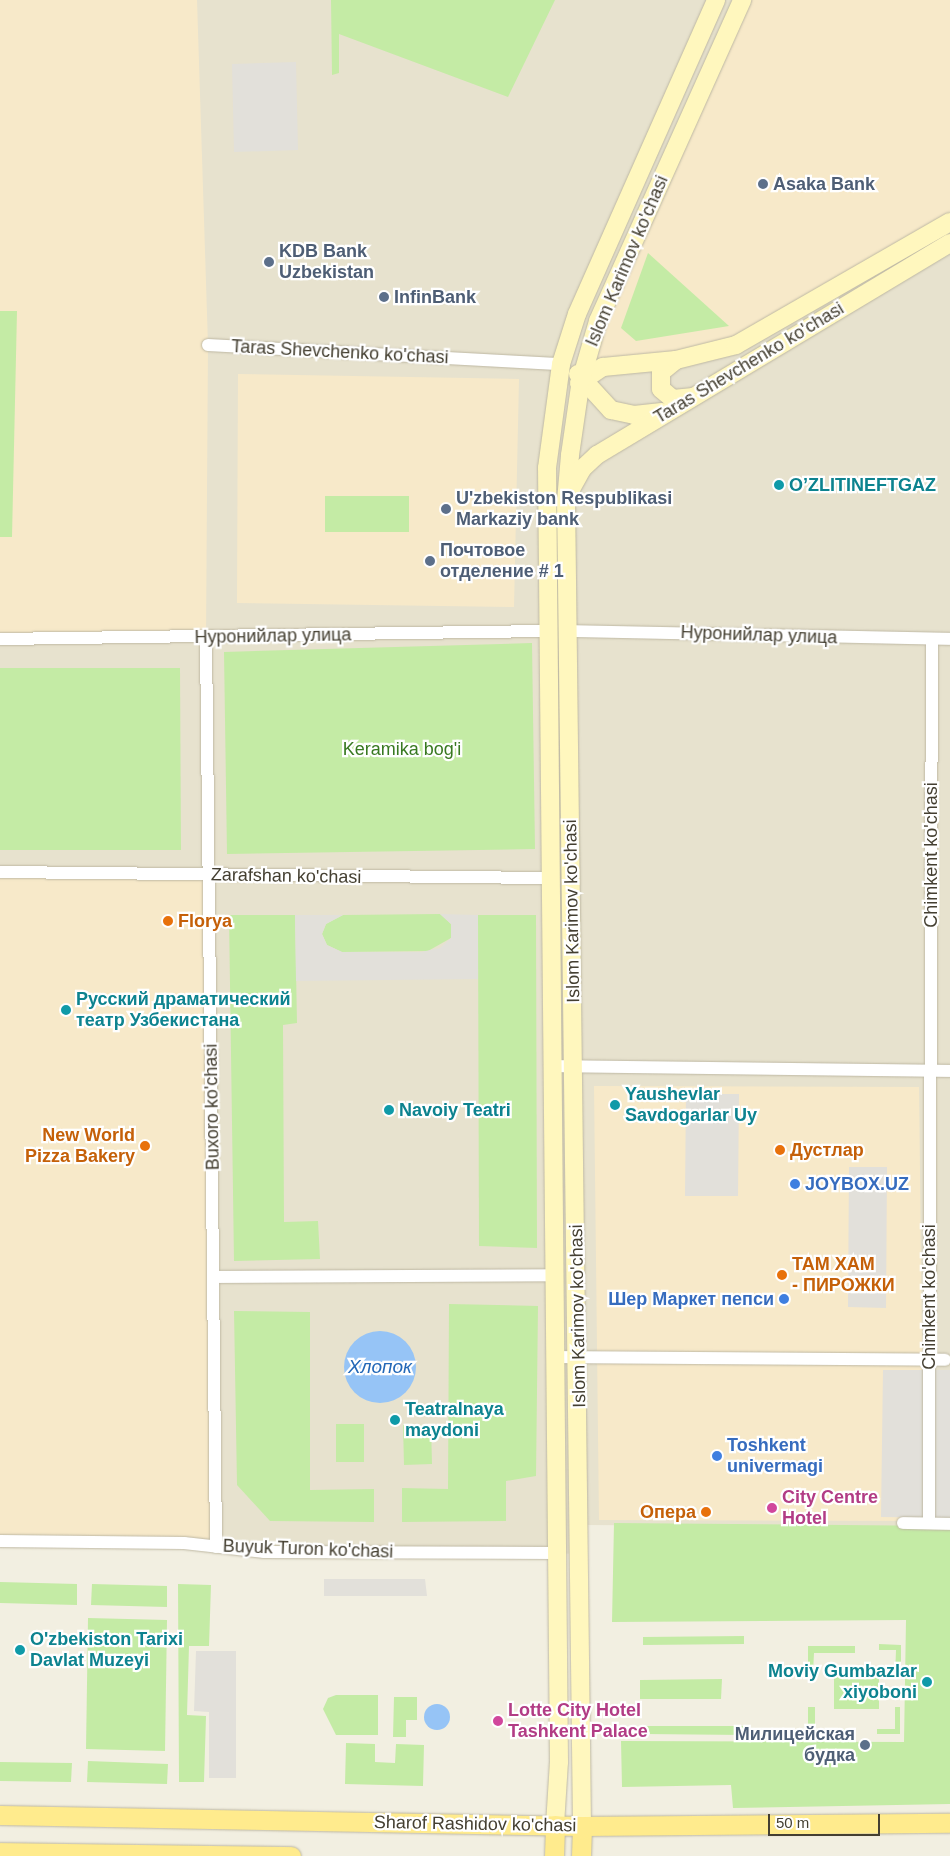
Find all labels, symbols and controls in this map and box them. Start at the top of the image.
street label: Islom Karimov ko'chasi [581,172,673,350]
place label: Asaka Bank [773,173,875,195]
marker: Asaka Bank [757,178,769,190]
place label: KDB Bank Uzbekistan [279,241,374,284]
marker: KDB Bank Uzbekistan [263,256,275,268]
place label: InfinBank [394,286,476,308]
marker: InfinBank [378,291,390,303]
street label: Taras Shevchenko ko'chasi [650,298,848,428]
street label: Taras Shevchenko ko'chasi [231,336,449,368]
place label: O’ZLITINEFTGAZ [789,474,936,496]
marker: O’ZLITINEFTGAZ [773,479,785,491]
place label: U'zbekiston Respublikasi Markaziy bank [456,488,672,530]
marker: U'zbekiston Respublikasi Markaziy bank [440,503,452,515]
place label: Почтовое отделение # 1 [440,540,564,582]
marker: Почтовое отделение # 1 [424,555,436,567]
street label: Нуронийлар улица [680,621,838,649]
street label: Нуронийлар улица [194,624,352,648]
park label: Keramika bog'i [343,738,461,760]
street label: Chimkent ko'chasi [920,782,942,928]
street label: Islom Karimov ko'chasi [560,819,584,1003]
street label: Zarafshan ko'chasi [211,864,361,888]
place label: Florya [178,910,232,932]
marker: Florya [162,915,174,927]
place label: Русский драматический театр Узбекистана [76,989,291,1032]
marker: Русский драматический театр Узбекистана [60,1004,72,1016]
street label: Buxoro ko'chasi [200,1044,224,1170]
place label: Yaushevlar Savdogarlar Uy [625,1084,757,1126]
place label: Navoiy Teatri [399,1099,511,1121]
marker: Yaushevlar Savdogarlar Uy [609,1099,621,1111]
marker: Navoiy Teatri [383,1104,395,1116]
place label: New World Pizza Bakery [25,1125,135,1168]
place label: Дустлар [790,1139,864,1161]
marker: New World Pizza Bakery [139,1140,151,1152]
marker: Дустлар [774,1144,786,1156]
place label: JOYBOX.UZ [805,1173,909,1195]
marker: JOYBOX.UZ [789,1178,801,1190]
street label: Islom Karimov ko'chasi [566,1224,590,1408]
street label: Chimkent ko'chasi [918,1224,940,1370]
place label: ТАМ ХАМ - ПИРОЖКИ [792,1254,895,1296]
marker: ТАМ ХАМ - ПИРОЖКИ [776,1269,788,1281]
place label: Шер Маркет пепси [608,1288,774,1310]
marker: Шер Маркет пепси [778,1293,790,1305]
water label: Хлопок [348,1356,412,1378]
place label: Teatralnaya maydoni [405,1399,504,1442]
marker: Teatralnaya maydoni [389,1414,401,1426]
place label: Toshkent univermagi [727,1435,823,1478]
marker: Toshkent univermagi [711,1450,723,1462]
place label: City Centre Hotel [782,1487,878,1530]
place label: Опера [640,1501,696,1523]
marker: City Centre Hotel [766,1502,778,1514]
marker: Опера [700,1506,712,1518]
street label: Buyuk Turon ko'chasi [222,1535,394,1563]
place label: O'zbekiston Tarixi Davlat Muzeyi [30,1629,183,1672]
marker: O'zbekiston Tarixi Davlat Muzeyi [14,1644,26,1656]
place label: Moviy Gumbazlar xiyoboni [768,1661,917,1704]
marker: Moviy Gumbazlar xiyoboni [921,1676,933,1688]
place label: Lotte City Hotel Tashkent Palace [508,1700,648,1742]
marker: Lotte City Hotel Tashkent Palace [492,1715,504,1727]
place label: Милицейская будка [735,1724,855,1766]
marker: Милицейская будка [859,1739,871,1751]
scale bar [770,1804,882,1836]
street label: Sharof Rashidov ko'chasi [374,1811,576,1837]
text: 50 m [776,1814,809,1831]

